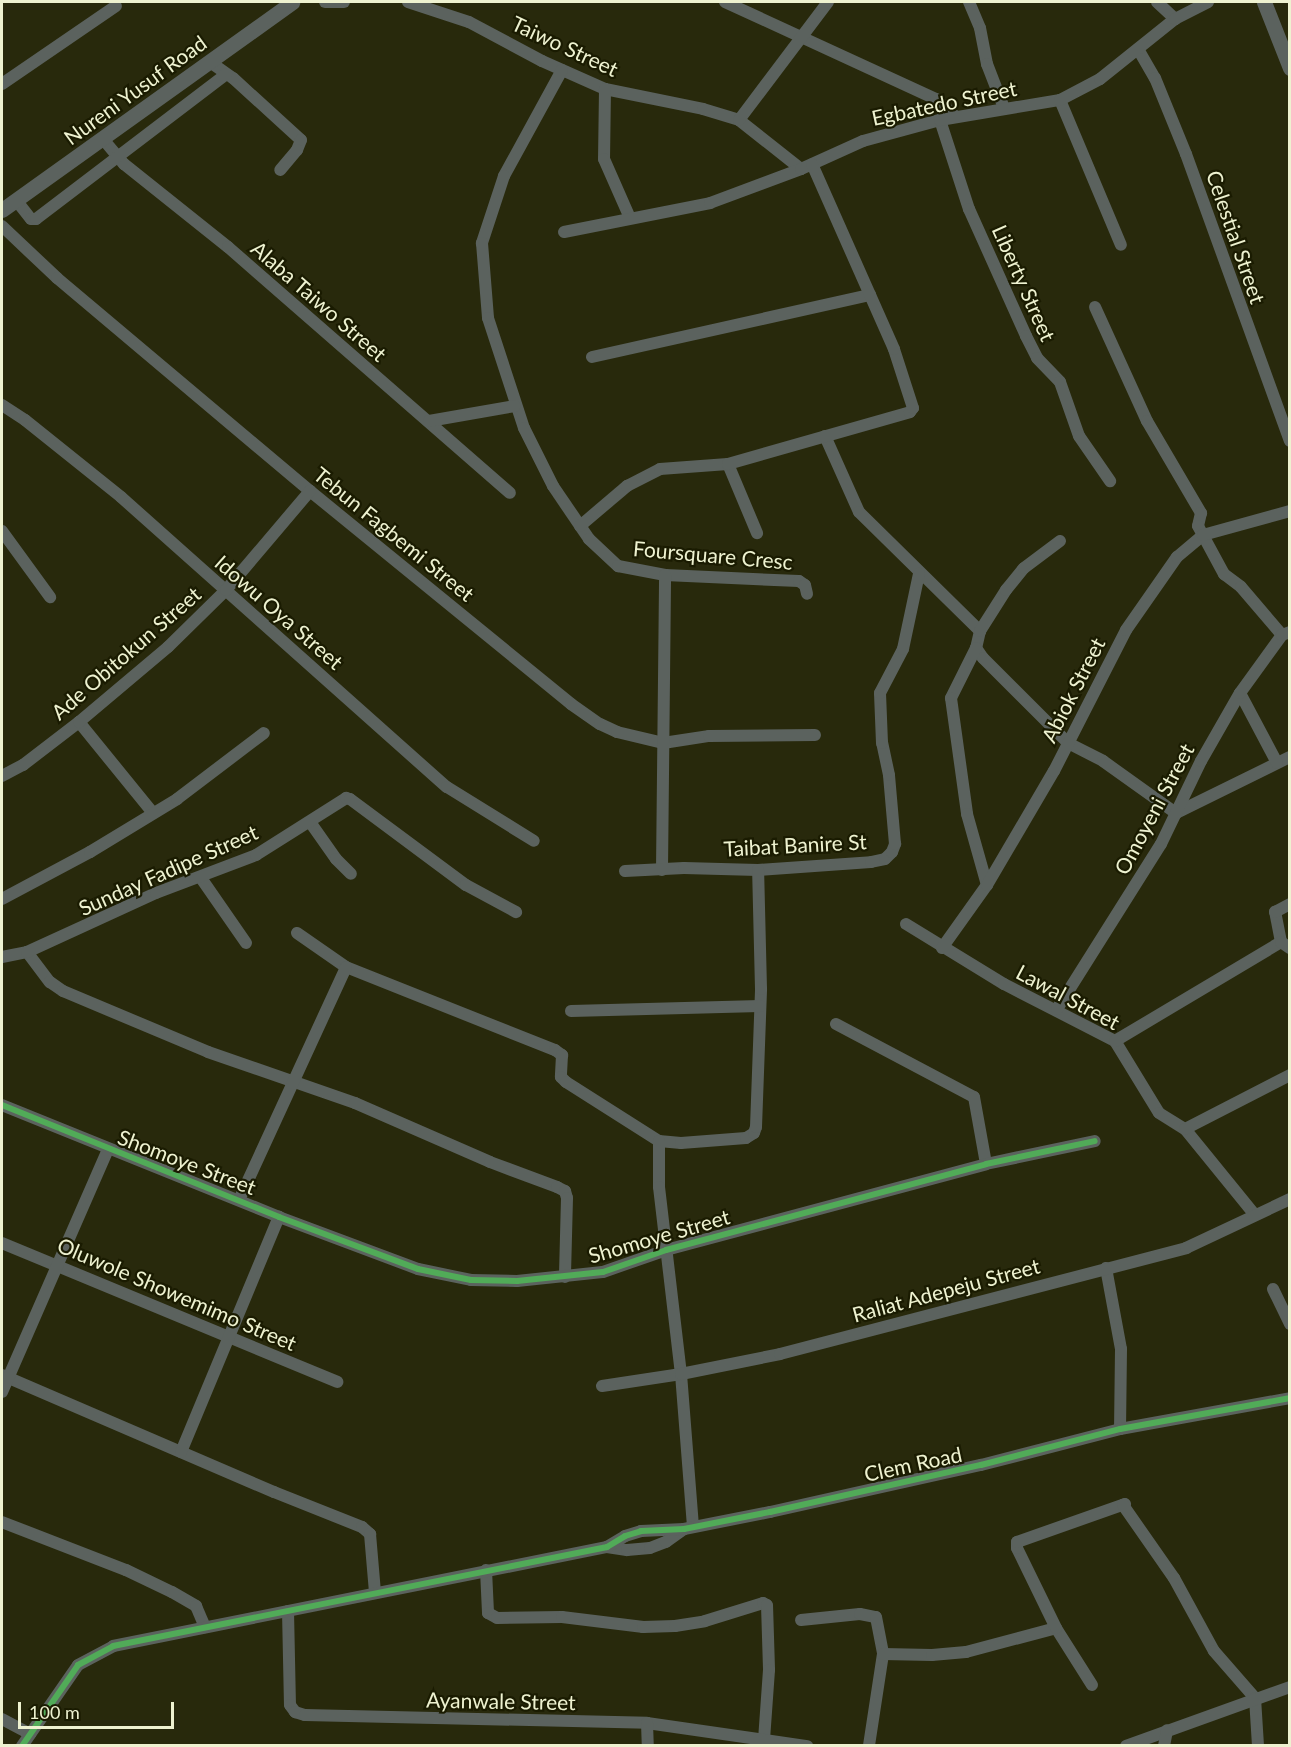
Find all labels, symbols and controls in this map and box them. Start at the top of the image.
street label: Taiwo Street [508,10,622,82]
street label: Nureni Yusuf Road [58,30,212,150]
street label: Egbatedo Street [869,75,1019,131]
street label: Celestial Street [1201,167,1271,307]
street label: Liberty Street [987,221,1061,345]
street label: Alaba Taiwo Street [246,235,392,367]
street label: Tebun Fagbemi Street [309,462,479,606]
street label: Foursquare Cresc [632,535,794,575]
street label: Idowu Oya Street [210,550,348,674]
street label: Ade Obitokun Street [46,581,206,725]
street label: Abiok Street [1036,633,1110,747]
street label: Omoyeni Street [1109,739,1199,879]
street label: Sunday Fadipe Street [74,819,262,921]
street label: Taibat Banire St [723,829,867,861]
street label: Lawal Street [1012,959,1124,1035]
street label: Shomoye Street [114,1124,260,1200]
street label: Shomoye Street [585,1204,733,1268]
street label: Oluwole Showemimo Street [54,1232,300,1356]
street label: Raliat Adepeju Street [849,1253,1043,1327]
street label: Clem Road [862,1441,964,1487]
street label: Ayanwale Street [426,1687,576,1715]
scale bar [21,1690,177,1728]
text: 100 m [29,1701,80,1723]

